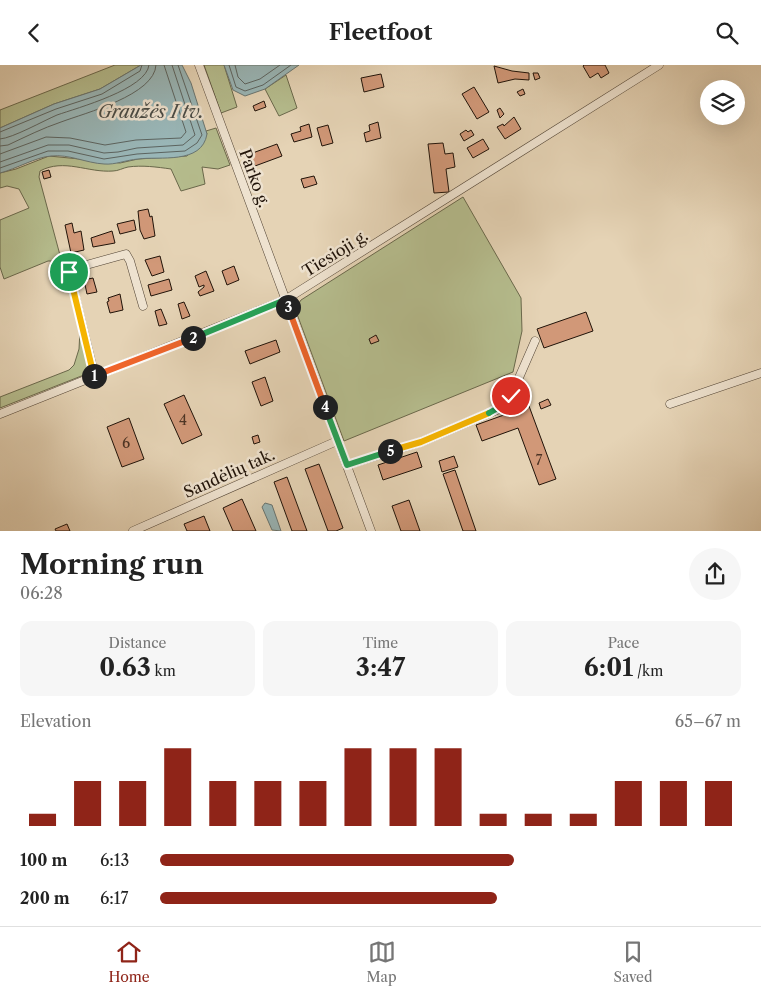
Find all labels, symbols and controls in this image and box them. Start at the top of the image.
icon: back [20,19,48,47]
text: Fleetfoot [329,19,432,46]
icon: search [713,19,741,47]
map controls [700,80,745,125]
button: layers [700,80,745,125]
water label: Graužės I tv. [98,101,204,123]
street label: Parko g. [235,146,275,210]
street label: Tiesioji g. [299,225,371,281]
pin [48,251,90,293]
icon: arrive [55,258,83,286]
pin: 3 [276,295,300,319]
text: 3 [285,298,292,316]
pin: 2 [180,325,206,351]
text: 2 [189,329,198,347]
pin: 1 [82,363,106,389]
text: 1 [91,367,98,385]
pin [490,375,532,417]
icon: check [497,382,525,410]
pin: 4 [312,395,338,419]
text: 4 [321,398,330,416]
house number: 4 [179,411,187,429]
house number: 6 [122,434,130,452]
pin: 5 [378,439,402,463]
text: 5 [387,442,394,460]
street label: Sandėlių tak. [180,444,278,502]
house number: 7 [536,451,543,469]
text: Morning run [20,547,204,581]
button: share [689,548,741,600]
text: 06:28 [20,583,63,603]
text: Distance [109,634,166,652]
text: Time [363,634,398,652]
text: Pace [608,634,639,652]
text: 0.63 [99,652,151,683]
text: 3:47 [356,652,405,683]
text: 6:01 [584,652,633,683]
text: km [151,662,176,680]
text: /km [633,662,663,680]
text: Elevation [20,711,91,731]
text: 65–67 m [675,711,741,731]
text: 100 m [20,850,67,870]
text: 6:13 [100,850,129,870]
text: 200 m [20,888,70,908]
text: 6:17 [100,888,128,908]
tab: Home [108,938,150,986]
tab: Map [367,938,397,986]
tab: Saved [614,938,652,986]

